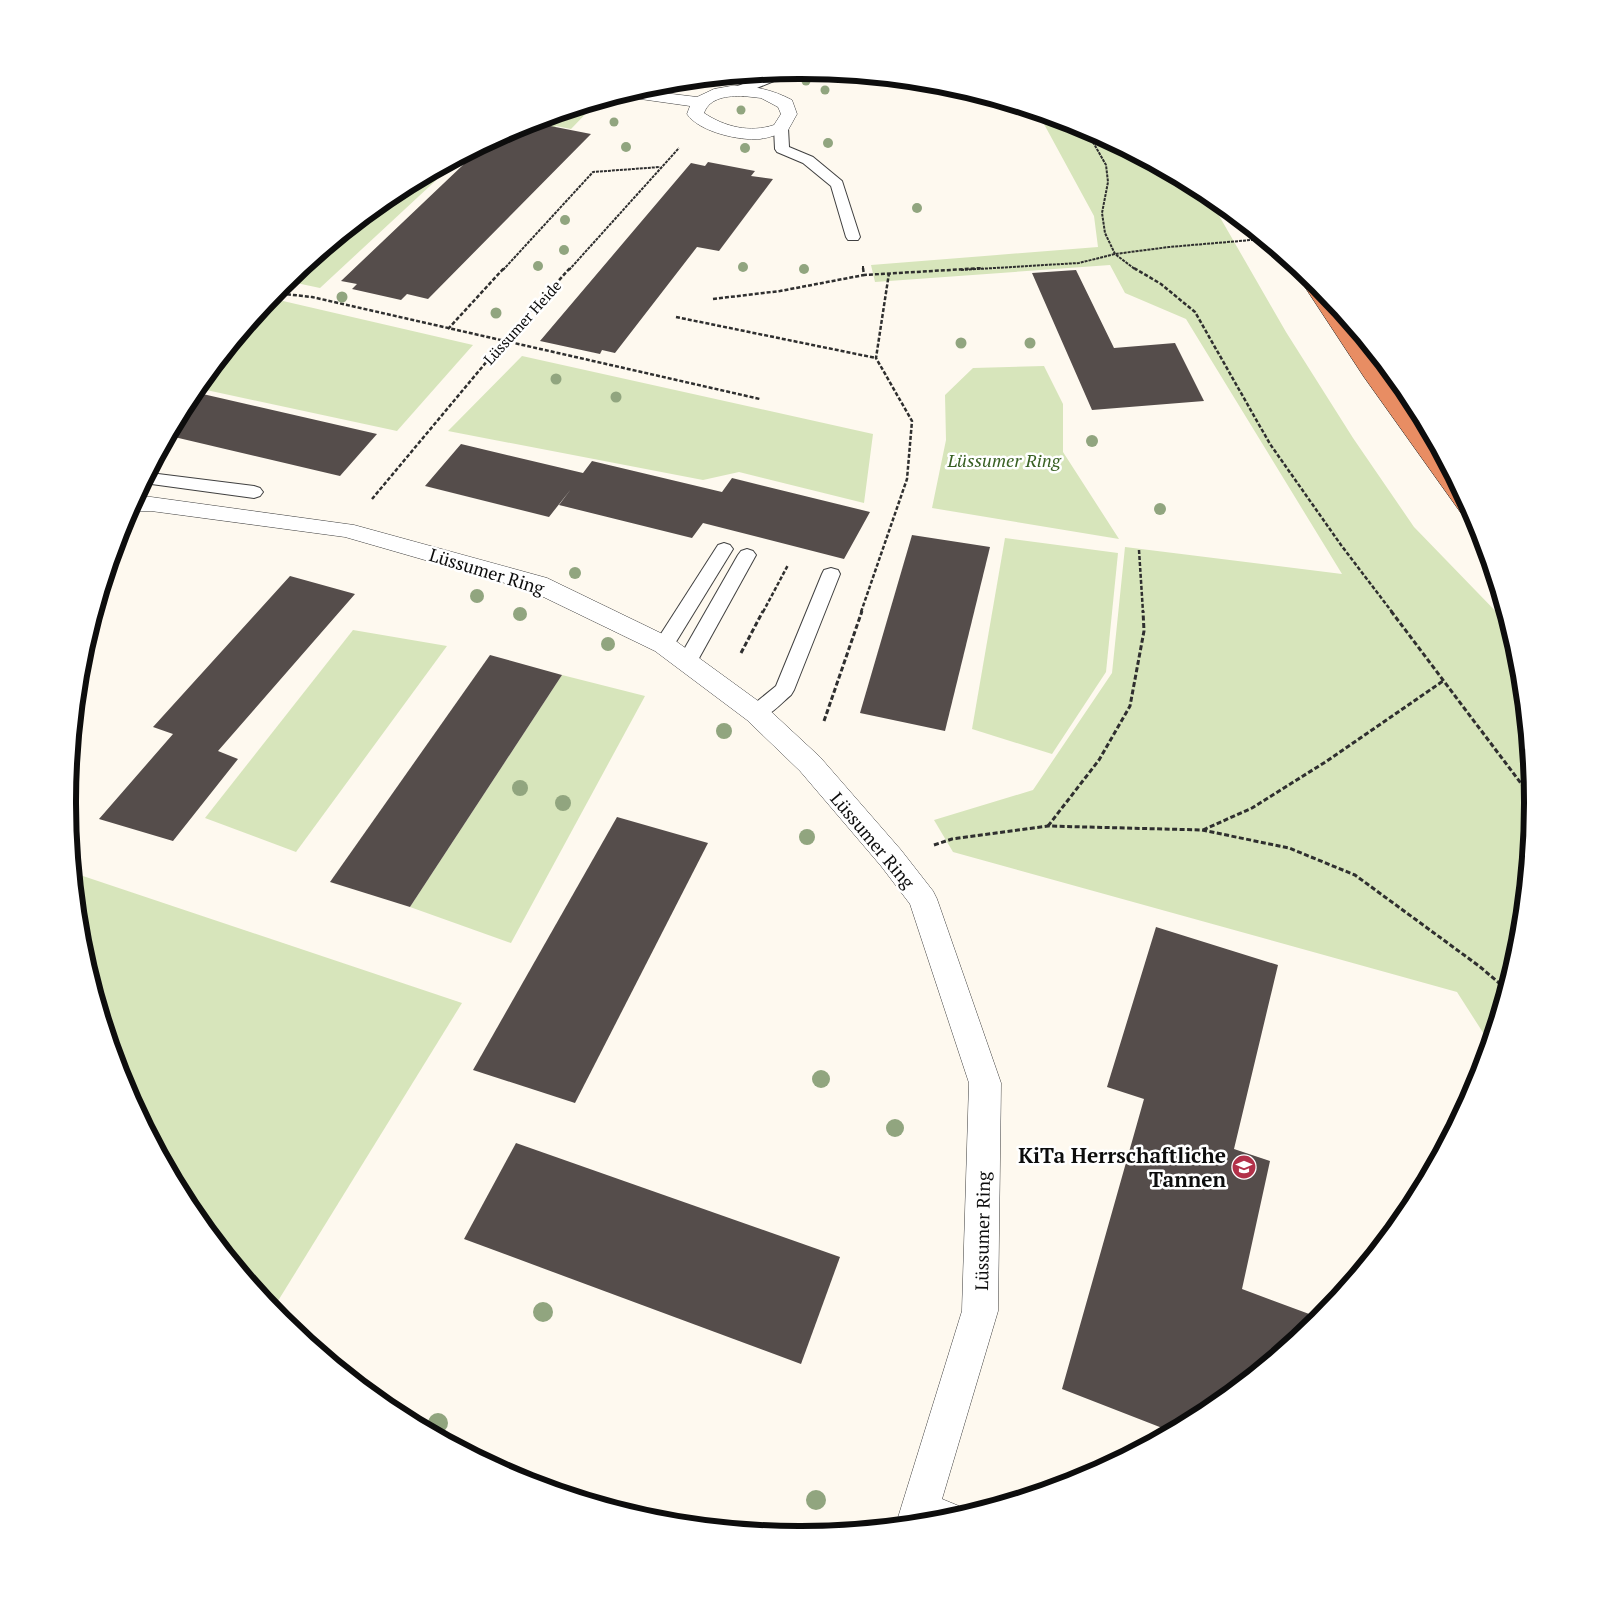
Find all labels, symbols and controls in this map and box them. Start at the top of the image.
street label: Lüssumer Heide [479,275,565,369]
park label: Lüssumer Ring [946,448,1062,472]
street label: Lüssumer Ring [427,542,548,600]
street label: Lüssumer Ring [826,787,921,894]
place label: KiTa Herrschaftliche Tannen [1018,1141,1226,1193]
school or university icon: KiTa Herrschaftliche Tannen [1231,1154,1257,1180]
street label: Lüssumer Ring [969,1171,995,1291]

